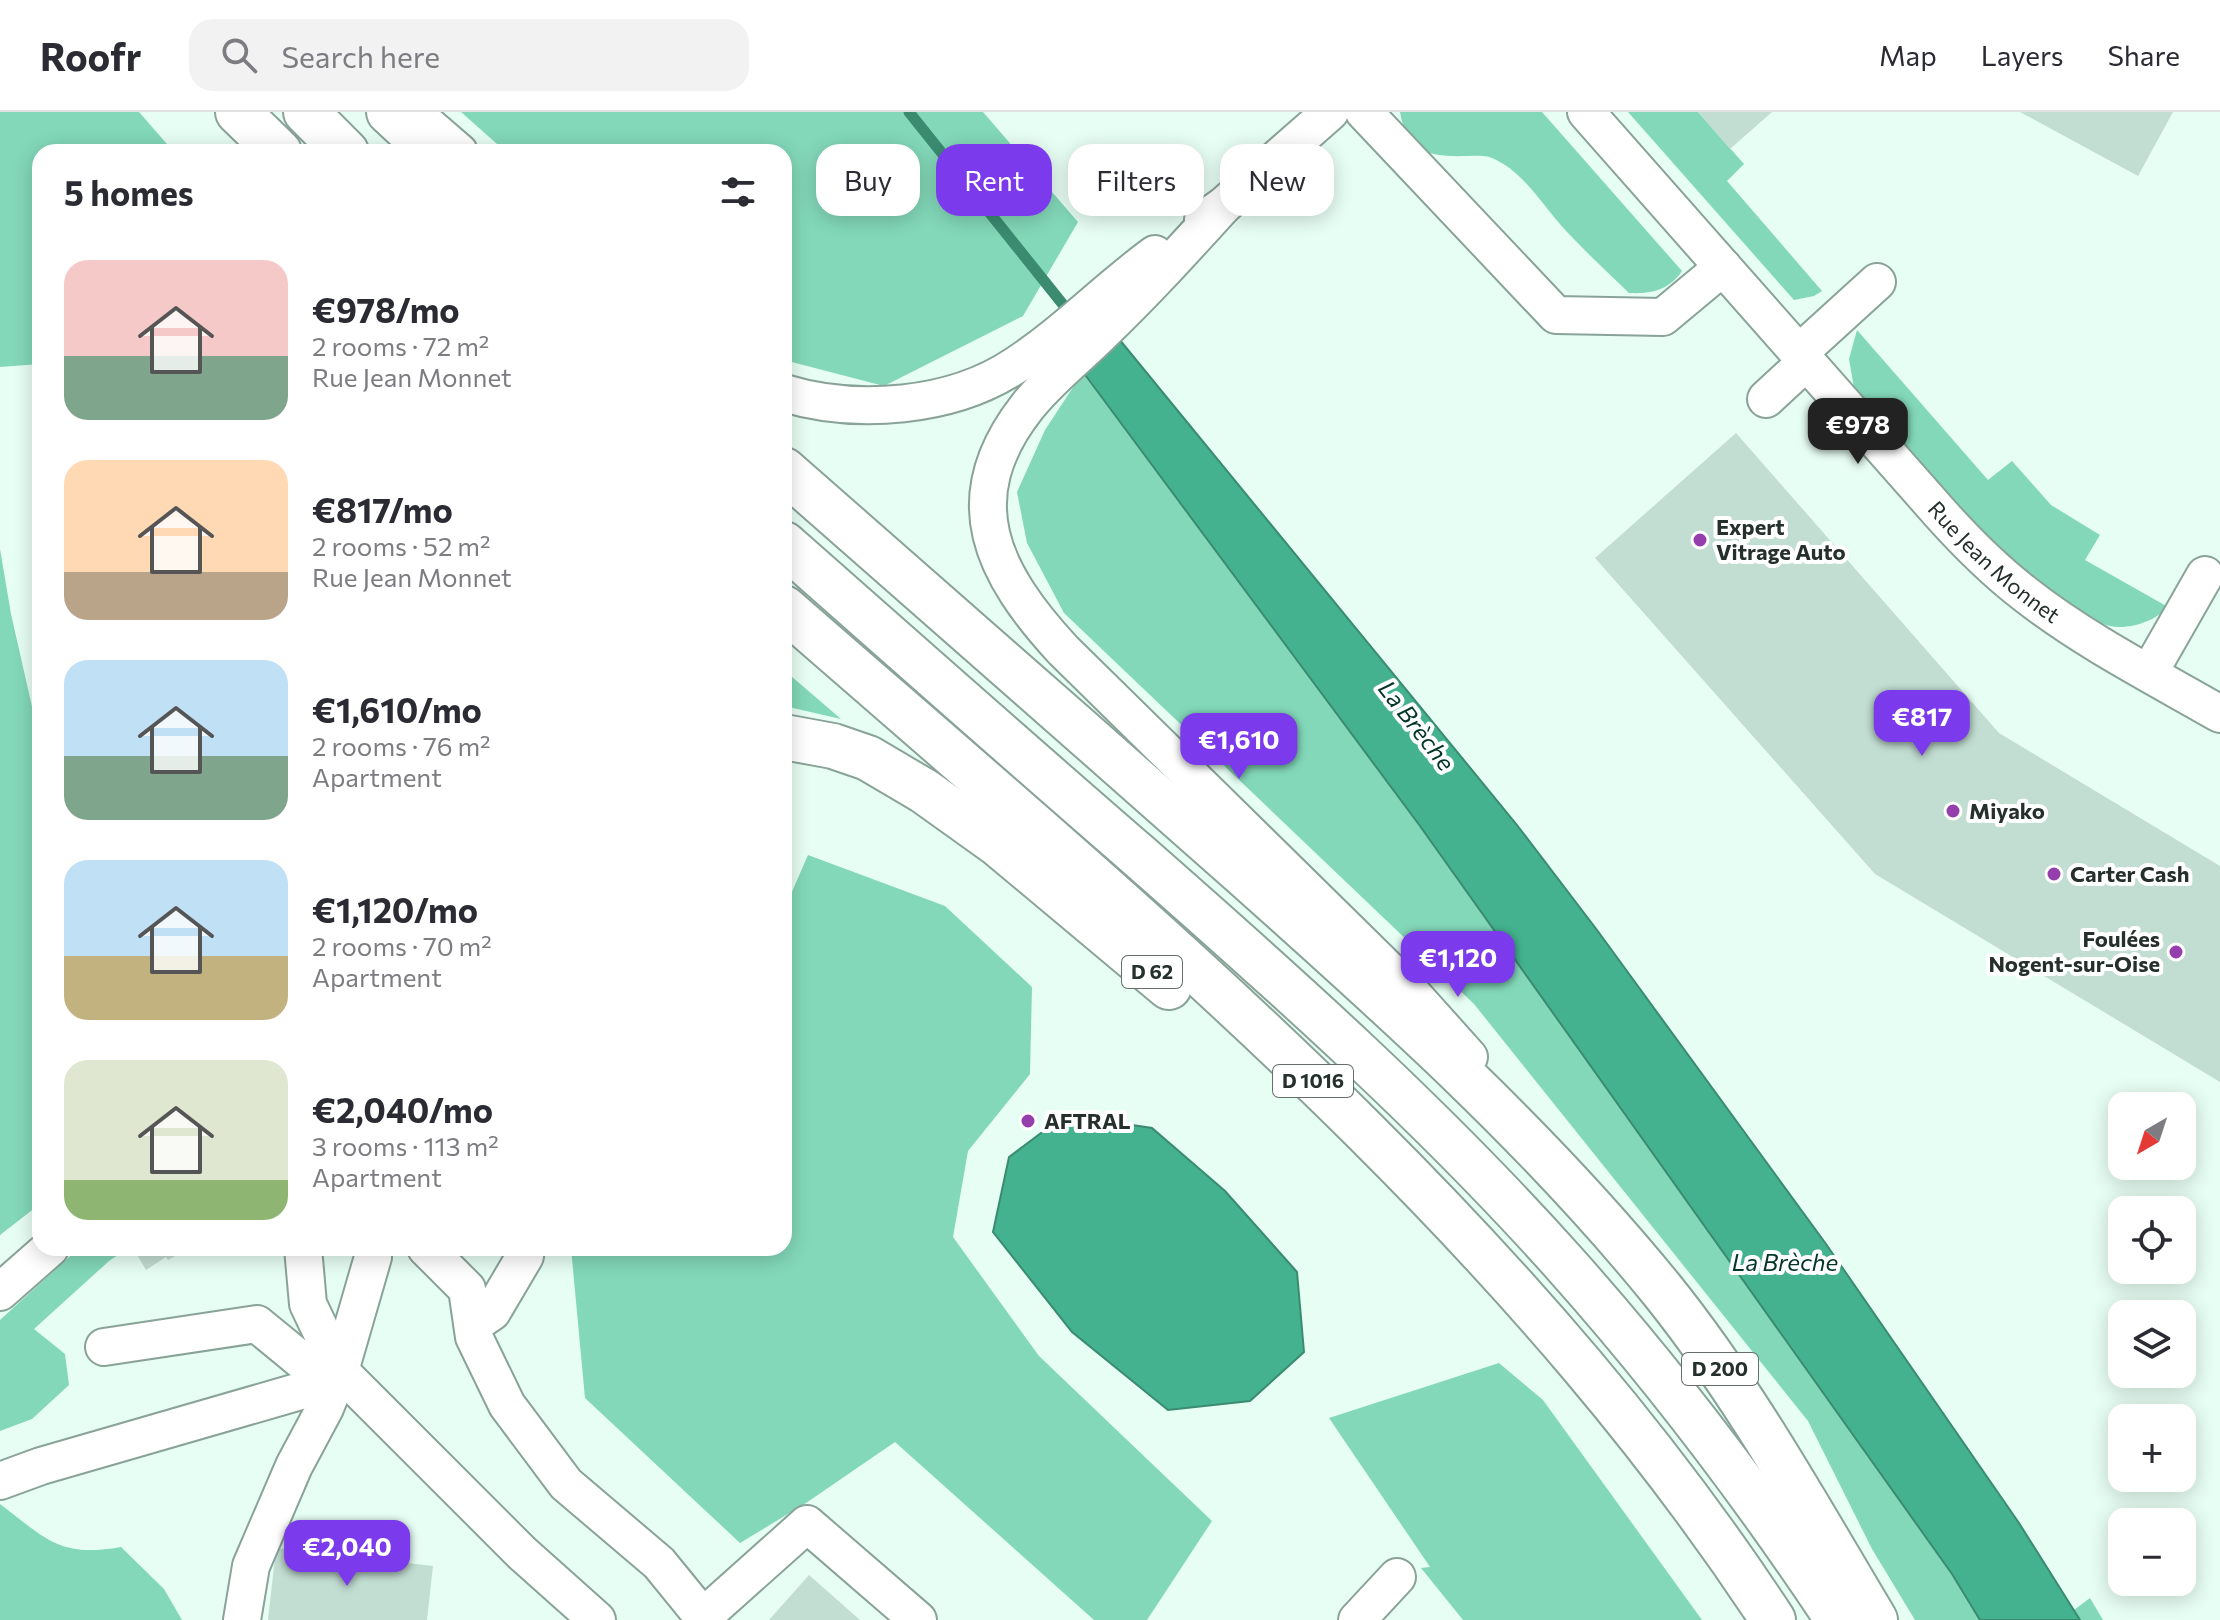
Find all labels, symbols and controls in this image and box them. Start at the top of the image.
search box [189,19,749,91]
text: Roofr [40,32,141,79]
icon: search [217,33,261,77]
text: Search here [281,37,440,74]
text: Map [1879,38,1937,72]
text: Layers [1981,38,2063,72]
text: Share [2107,38,2180,72]
chip: Buy [816,144,920,216]
chip: Rent [936,144,1052,216]
chip: Filters [1068,144,1204,216]
chip: New [1220,144,1334,216]
icon: filters [716,170,760,214]
text: 5 homes [64,171,194,213]
text: €978/mo [312,288,460,330]
icon: home [128,292,224,388]
text: 2 rooms · 72 m² [312,330,489,361]
text: Rue Jean Monnet [312,361,512,392]
pin: €978 [1811,398,1905,466]
text: €978 [1826,408,1890,439]
text: €817/mo [312,488,453,530]
icon: home [128,492,224,588]
street label: Rue Jean Monnet [1923,495,2065,628]
place label: Expert Vitrage Auto [1716,513,1846,565]
text: 2 rooms · 52 m² [312,530,490,561]
marker: Expert Vitrage Auto [1691,531,1709,549]
text: Rue Jean Monnet [312,561,512,592]
water label: La Brèche [1373,674,1462,776]
text: €1,610/mo [312,688,482,730]
pin: €817 [1875,690,1969,758]
icon: home [128,692,224,788]
text: €817 [1892,700,1952,731]
pin: €1,610 [1174,713,1304,781]
text: €1,610 [1198,723,1280,754]
text: 2 rooms · 76 m² [312,730,491,761]
text: Apartment [312,761,442,792]
place label: Miyako [1969,797,2045,824]
marker: Miyako [1944,802,1962,820]
place label: Carter Cash [2070,860,2189,887]
marker: Carter Cash [2045,865,2063,883]
text: €1,120/mo [312,888,478,930]
icon: home [128,892,224,988]
place label: Foulées Nogent-sur-Oise [1988,925,2160,977]
text: 2 rooms · 70 m² [312,930,492,961]
pin: €1,120 [1393,931,1523,999]
text: €1,120 [1419,941,1497,972]
marker: Foulées Nogent-sur-Oise [2167,943,2185,961]
road number: D 62 [1122,956,1182,988]
text: Apartment [312,961,442,992]
road number: D 1016 [1273,1065,1353,1097]
text: €2,040/mo [312,1088,493,1130]
icon: home [128,1092,224,1188]
north arrow [2108,1092,2196,1180]
map controls [2108,1092,2196,1596]
place label: AFTRAL [1044,1107,1131,1134]
marker: AFTRAL [1019,1112,1037,1130]
text: 3 rooms · 113 m² [312,1130,499,1161]
text: Apartment [312,1161,442,1192]
button: locate [2108,1196,2196,1284]
water label: La Brèche [1732,1247,1839,1276]
button: layers [2108,1300,2196,1388]
road number: D 200 [1682,1353,1758,1385]
button: + [2108,1404,2196,1492]
button: − [2108,1508,2196,1596]
pin: €2,040 [282,1520,412,1588]
text: €2,040 [302,1530,392,1561]

